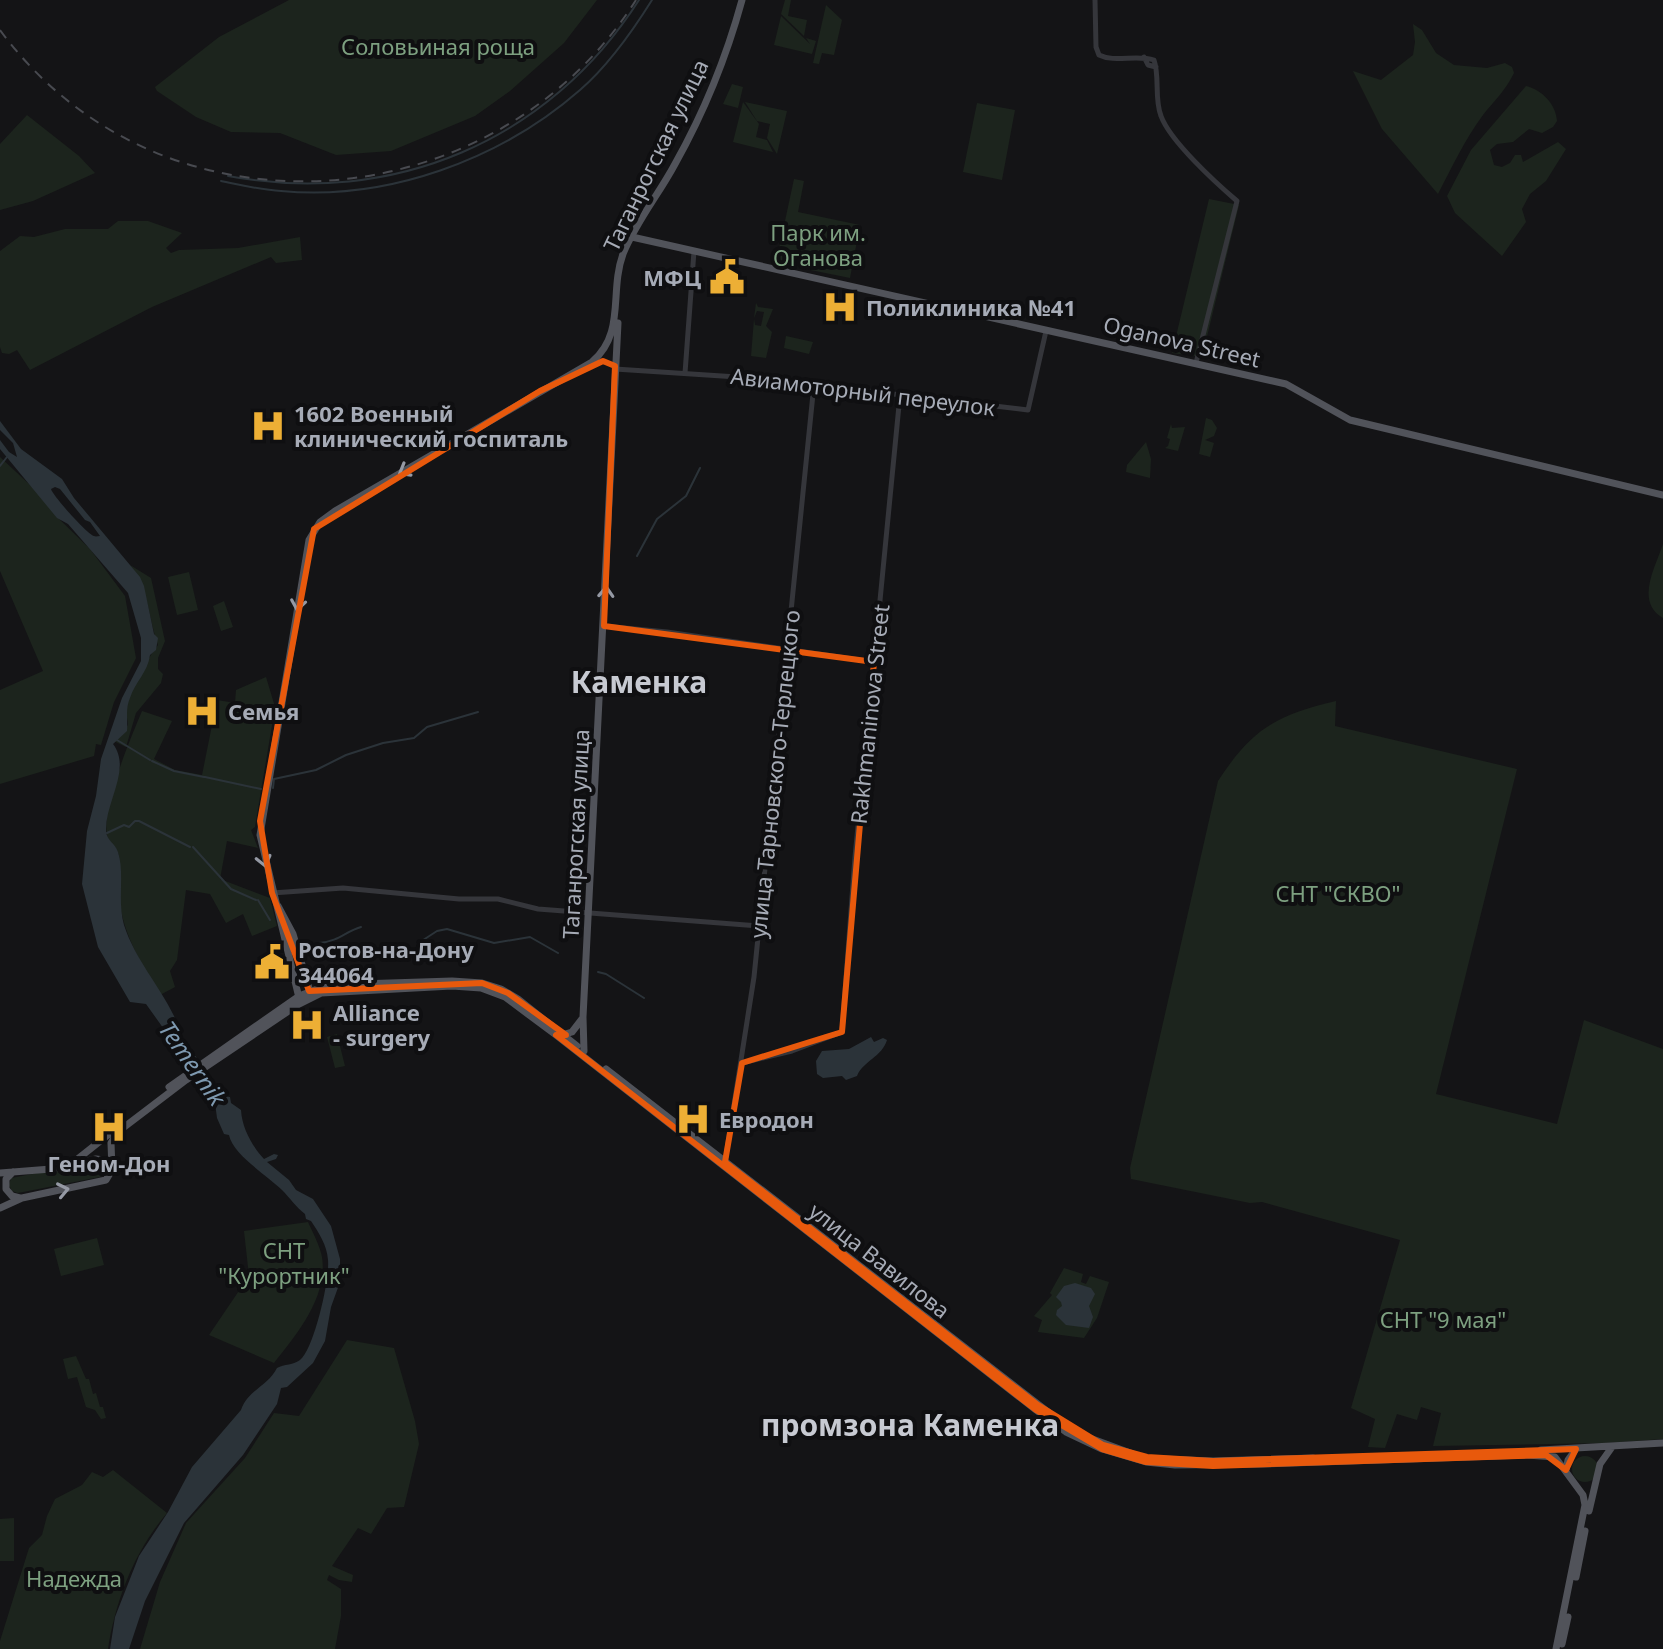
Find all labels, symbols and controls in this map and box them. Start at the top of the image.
park label: Соловьиная роща [341,31,535,61]
street label: Таганрогская улица [596,54,714,256]
park label: Парк им. Оганова [770,217,866,272]
public building icon: МФЦ [708,258,746,296]
place label: МФЦ [643,262,701,292]
hospital icon: Поликлиника №41 [821,288,859,326]
place label: Поликлиника №41 [866,292,1076,322]
street label: Oganova Street [1101,308,1263,374]
street label: Авиамоторный переулок [729,360,997,422]
place label: 1602 Военный клинический госпиталь [294,398,568,453]
hospital icon: 1602 Военный клинический госпиталь [249,407,287,445]
one-way arrow [398,461,412,477]
one-way arrow [597,585,614,598]
one-way arrow [291,598,308,612]
street label: Rakhmaninova Street [843,603,895,825]
street label: улица Тарновского-Терлецкого [742,608,806,940]
district label: Каменка [571,661,707,702]
hospital icon: Семья [183,692,221,730]
place label: Семья [228,696,299,726]
street label: Таганрогская улица [555,728,595,940]
one-way arrow [255,854,272,868]
park label: СНТ "СКВО" [1275,878,1401,908]
place label: Ростов-на-Дону 344064 [298,934,474,989]
public building icon: Ростов-на-Дону 344064 [253,943,291,981]
place label: Alliance - surgery [333,997,431,1052]
hospital icon: Alliance - surgery [288,1006,326,1044]
water label: Temernik [152,1014,235,1113]
hospital icon: Евродон [674,1100,712,1138]
place label: Евродон [719,1104,814,1134]
hospital icon: Геном-Дон [90,1108,128,1146]
place label: Геном-Дон [47,1148,171,1178]
one-way arrow [56,1182,69,1199]
street label: улица Вавилова [803,1195,957,1325]
park label: СНТ "Курортник" [218,1235,350,1290]
park label: СНТ "9 мая" [1380,1304,1506,1334]
district label: промзона Каменка [761,1404,1059,1445]
park label: Надежда [26,1563,122,1593]

